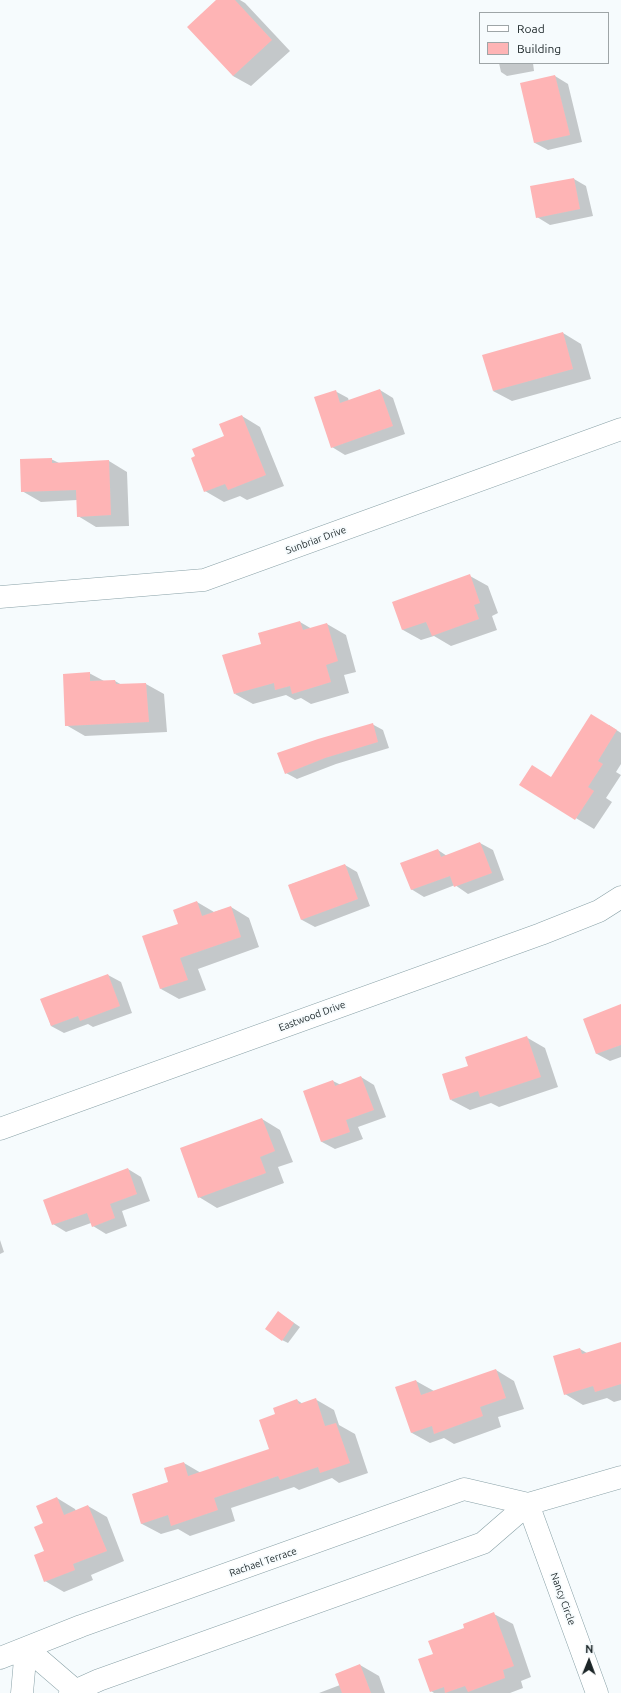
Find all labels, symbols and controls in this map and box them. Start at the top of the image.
legend [479,12,609,64]
text: Road [517,22,545,35]
text: Building [517,42,561,55]
street label: Sunbriar Drive [284,523,348,557]
street label: Eastwood Drive [277,998,347,1034]
street label: Rachael Terrace [228,1545,298,1579]
street label: Nancy Circle [548,1571,578,1627]
north arrow [569,1641,609,1681]
text: N [585,1643,593,1655]

